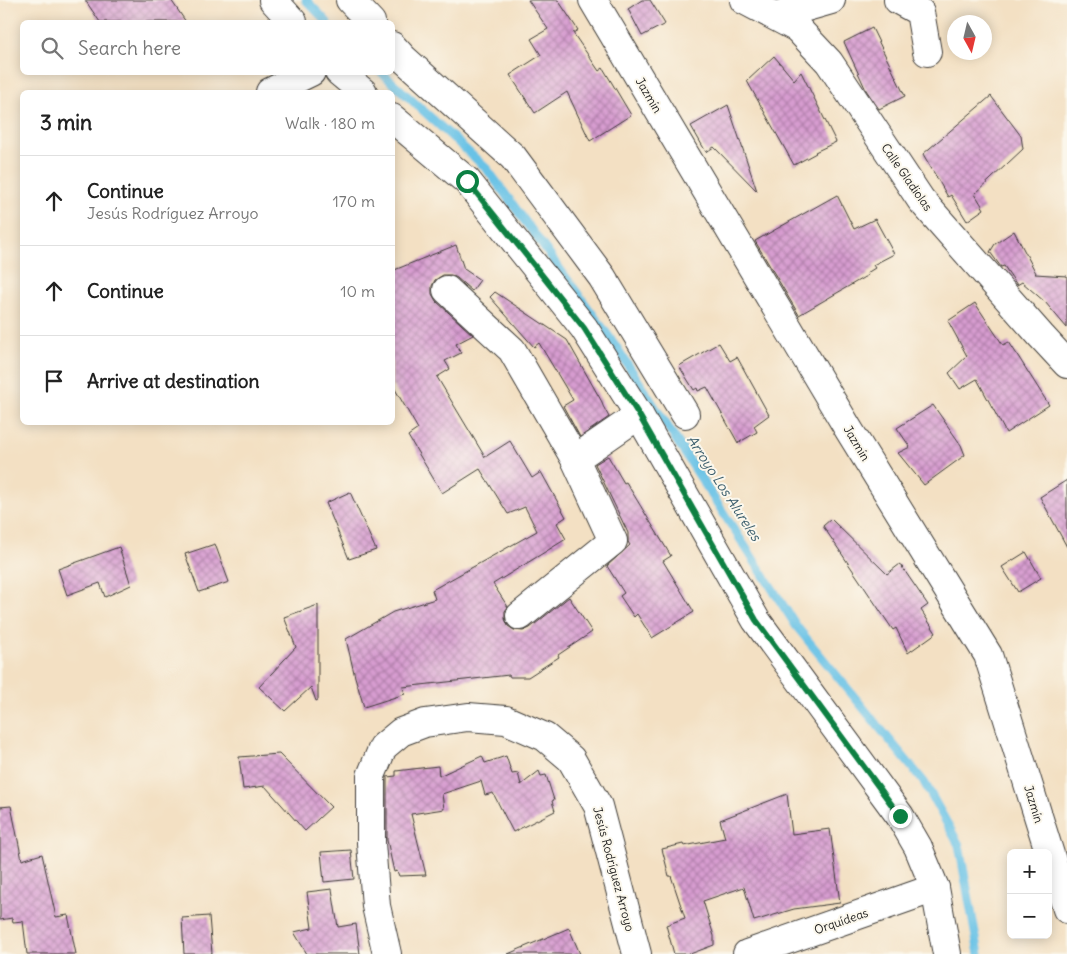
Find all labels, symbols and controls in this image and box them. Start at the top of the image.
north arrow [947,15,992,60]
search box [20,20,395,75]
icon: search [38,34,66,62]
text: Search here [78,36,181,60]
street label: Jazmín [633,74,665,116]
text: 3 min [40,109,92,136]
text: Walk · 180 m [285,113,375,133]
street label: Calle Gladiolas [878,140,936,214]
route start [456,170,479,193]
text: Continue [87,179,164,203]
icon: ahead [40,187,68,215]
text: 170 m [332,191,375,211]
text: Jesús Rodríguez Arroyo [87,203,259,223]
icon: ahead [40,277,68,305]
text: Continue [87,279,164,303]
text: 10 m [340,281,375,301]
icon: arrive [40,367,68,395]
text: Arrive at destination [87,369,260,393]
street label: Jazmín [841,422,873,464]
water label: Arroyo Los Alureles [683,432,766,546]
street label: Jazmín [1021,783,1047,825]
street label: Jesús Rodríguez Arroyo [590,805,638,933]
route end [889,805,912,828]
map controls [1007,849,1052,939]
button: + [1007,849,1052,894]
button: − [1007,894,1052,939]
street label: Orquídeas [812,905,870,937]

